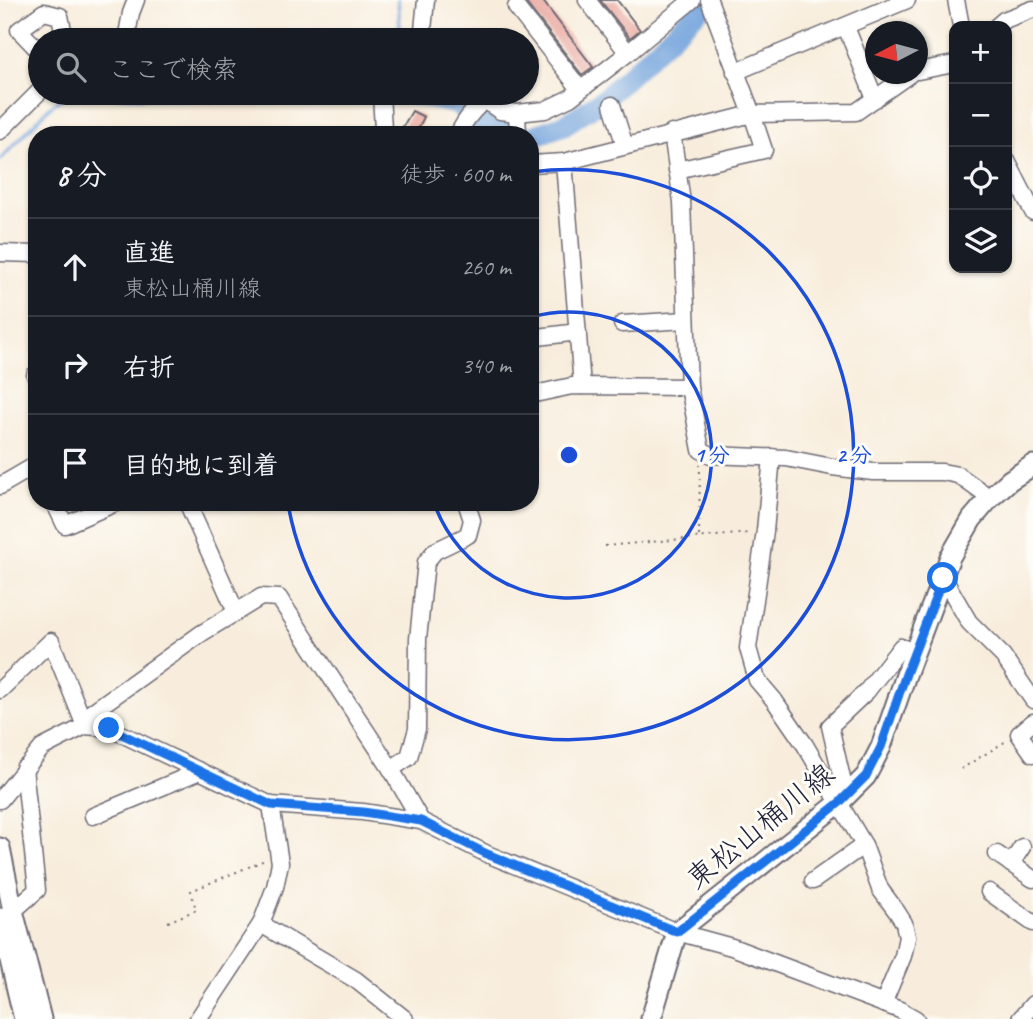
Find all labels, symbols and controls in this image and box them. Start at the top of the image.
north arrow [865,21,928,84]
map controls [949,21,1012,273]
button: + [949,21,1012,84]
search box [28,28,539,105]
icon: search [52,48,90,86]
text: ここで検索 [108,53,238,86]
button: − [949,84,1012,147]
button: locate [949,147,1012,210]
text: 8 分 [56,156,107,194]
text: 徒歩 · 600 m [400,160,511,189]
button: layers [949,210,1012,273]
text: 直進 [123,236,175,269]
icon: ahead [56,248,94,286]
text: 260 m [462,253,511,282]
text: 東松山桶川線 [123,274,261,303]
icon: right [56,346,94,384]
text: 右折 [123,351,175,384]
text: 340 m [462,351,511,380]
text: 1 分 [694,442,730,468]
text: 2 分 [836,442,872,468]
centre of rings [557,443,581,467]
icon: arrive [56,444,94,482]
text: 目的地に到着 [123,449,279,482]
route start [927,562,958,593]
route end [93,712,124,743]
street label: 東松山桶川線 [678,755,842,897]

